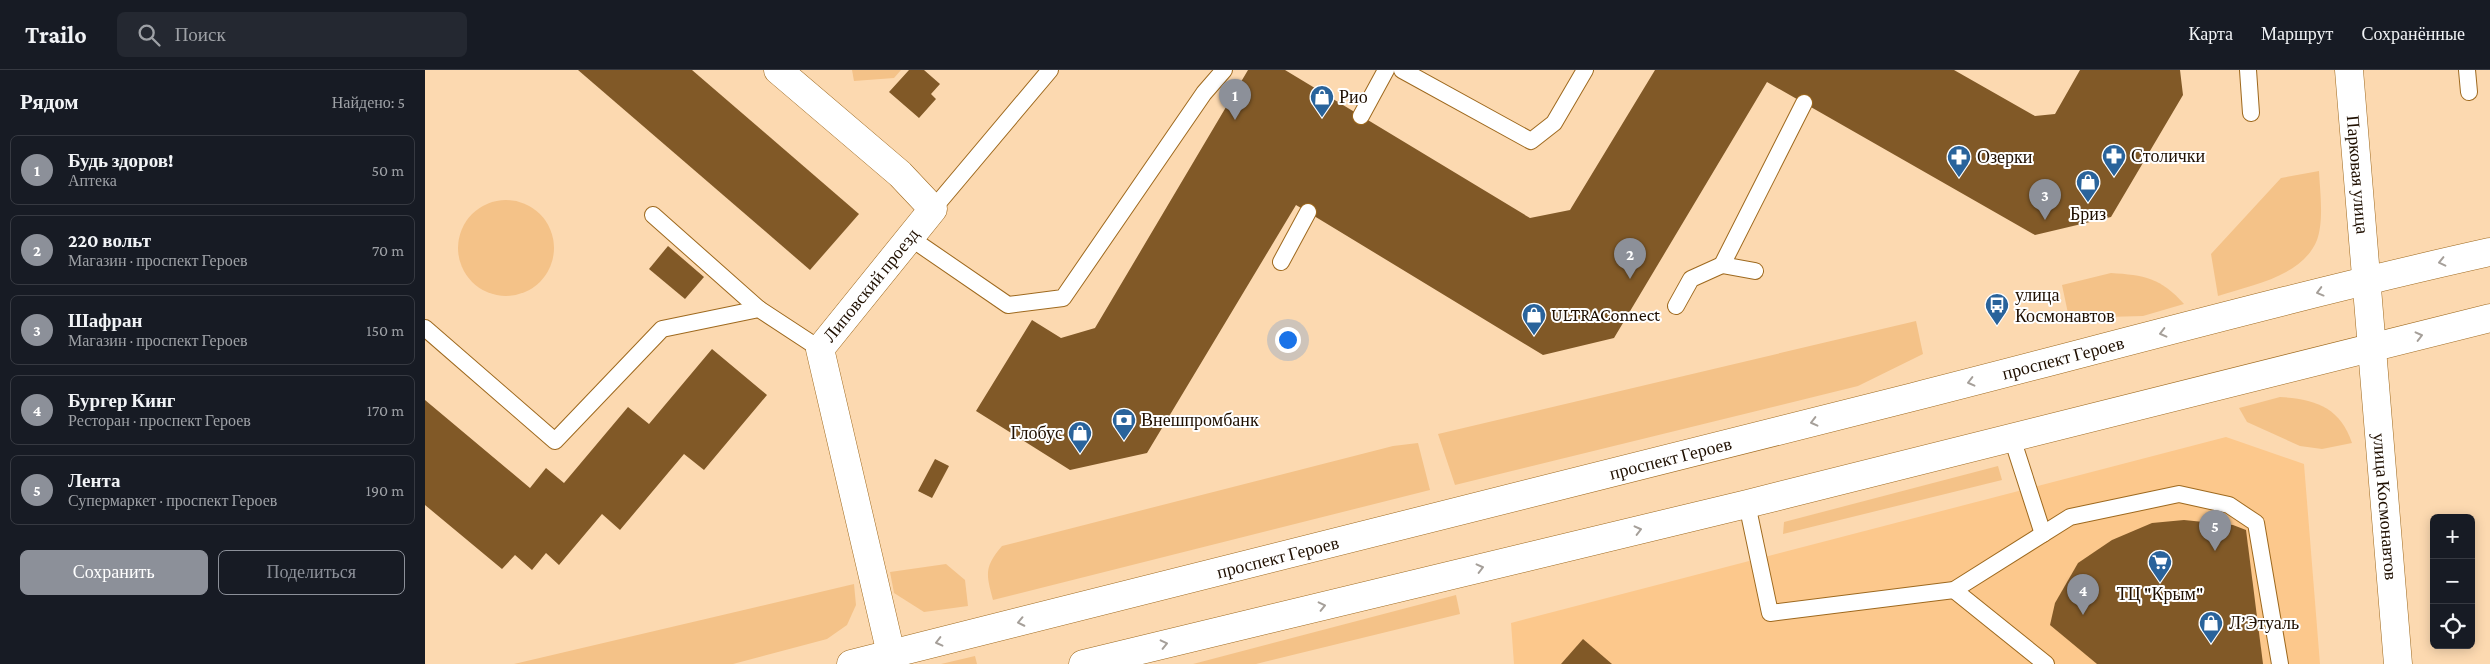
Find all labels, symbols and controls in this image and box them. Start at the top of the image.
search box [117,12,467,57]
text: Trailo [25,21,87,48]
icon: search [135,21,163,49]
text: Поиск [175,24,226,45]
text: Карта [2188,24,2233,44]
text: Маршрут [2261,24,2333,44]
text: Сохранённые [2361,24,2465,44]
pin: 1 [1219,79,1251,120]
shop icon: Рио [1309,84,1335,118]
place label: Рио [1339,87,1368,107]
text: Рядом [20,90,79,114]
text: Найдено: 5 [332,94,405,111]
street label: Парковая улица [2343,114,2373,235]
pharmacy icon: Столички [2101,143,2127,177]
pharmacy icon: Озерки [1946,144,1972,178]
place label: Столички [2131,146,2206,166]
place label: Озерки [1977,147,2033,167]
text: Будь здоров! [68,150,173,171]
text: 1 [34,162,40,179]
text: 50 m [372,162,404,179]
shop icon: Бриз [2075,169,2101,203]
text: Аптека [68,172,117,189]
pin: 3 [2029,179,2061,220]
place label: Бриз [2070,204,2106,224]
street label: Липовский проезд [819,224,923,346]
text: 220 вольт [68,230,151,251]
pin: 2 [1614,238,1646,279]
text: 2 [33,242,41,259]
text: 70 m [372,242,404,259]
text: Магазин · проспект Героев [68,252,248,269]
one-way arrow [2438,256,2447,267]
place label: улица Космонавтов [2015,285,2115,326]
one-way arrow [2316,286,2324,296]
bus stop icon: улица Космонавтов [1984,292,2010,326]
shop icon: ULTRAConnect [1521,302,1547,336]
place label: ULTRAConnect [1551,305,1661,325]
text: Шафран [68,310,143,331]
text: 3 [33,322,41,339]
text: 150 m [366,322,404,339]
your location [1275,327,1301,353]
one-way arrow [2159,328,2167,338]
one-way arrow [2415,331,2423,342]
text: Магазин · проспект Героев [68,332,248,349]
street label: проспект Героев [2000,333,2126,384]
one-way arrow [1967,376,1976,387]
text: Бургер Кинг [68,390,176,411]
text: 4 [33,402,41,419]
text: 170 m [367,402,404,419]
bank icon: Внешпромбанк [1111,407,1137,441]
place label: Внешпромбанк [1141,410,1259,430]
text: Ресторан · проспект Героев [68,412,251,429]
one-way arrow [1809,416,1818,427]
shop icon: Глобус [1067,420,1093,454]
place label: Глобус [1011,423,1063,443]
street label: улица Космонавтов [2369,432,2401,581]
street label: проспект Героев [1607,433,1734,484]
text: Лента [68,470,120,491]
text: 5 [33,482,41,499]
text: 190 m [366,482,404,499]
text: Супермаркет · проспект Героев [68,492,277,509]
pin: 5 [2199,510,2231,551]
map controls [2430,514,2475,649]
button: + [2430,514,2475,559]
one-way arrow [1634,525,1643,536]
street label: проспект Героев [1215,532,1341,582]
supermarket icon: ТЦ "Крым" [2147,549,2173,583]
button: Сохранить [20,550,208,595]
button: Поделиться [218,550,405,595]
button: − [2430,559,2475,604]
one-way arrow [1476,563,1485,574]
pin: 4 [2067,574,2099,615]
place label: ТЦ "Крым" [2117,584,2203,604]
one-way arrow [1318,601,1327,612]
button: locate [2430,604,2475,649]
shop icon: Л’Этуаль [2198,610,2224,644]
place label: Л’Этуаль [2229,613,2299,633]
one-way arrow [1016,617,1025,627]
one-way arrow [935,636,944,647]
one-way arrow [1160,639,1169,650]

